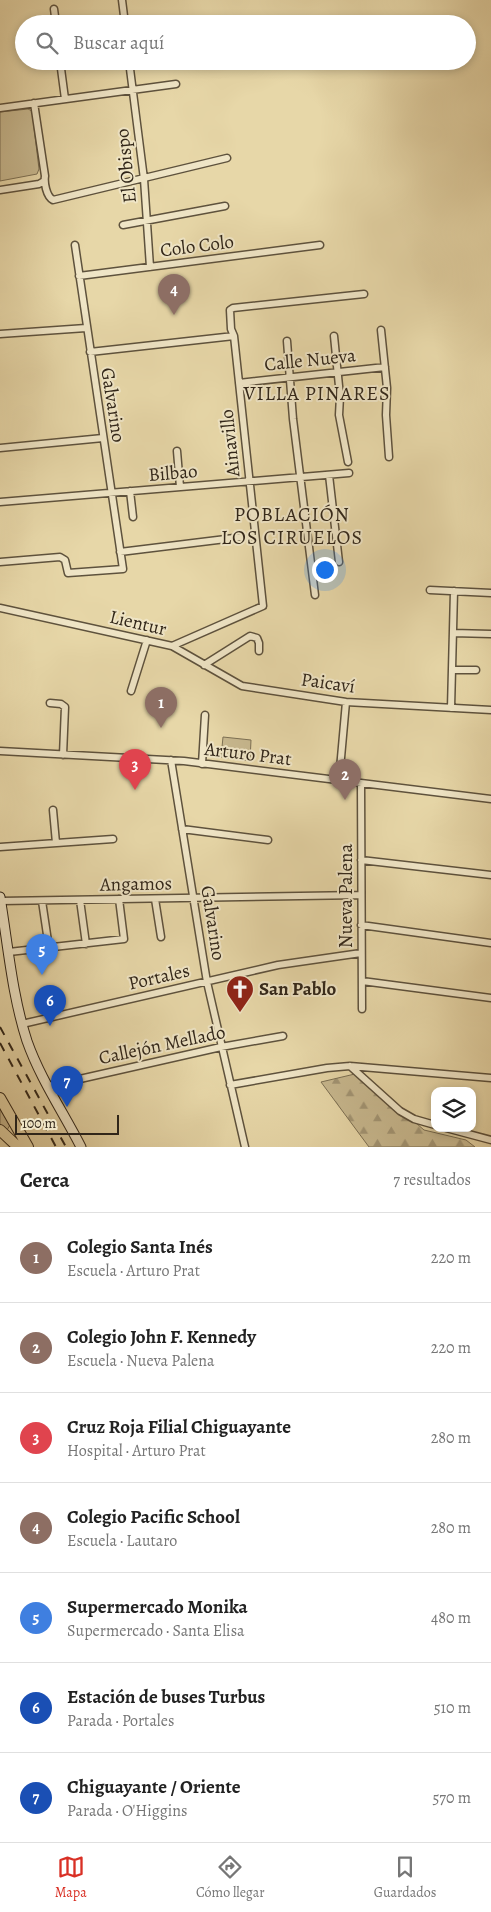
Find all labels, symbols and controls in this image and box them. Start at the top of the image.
search box [15,15,476,70]
icon: search [33,29,61,57]
text: Buscar aquí [73,30,164,56]
street label: El Obispo [109,127,143,205]
street label: Colo Colo [159,229,235,263]
pin: 4 [158,274,190,315]
street label: Calle Nueva [263,342,357,378]
street label: Galvarino [94,366,132,444]
district label: VILLA PINARES [242,380,391,407]
street label: Ainavillo [214,408,247,479]
street label: Bilbao [147,458,199,488]
district label: POBLACIÓN LOS CIRUELOS [221,501,363,551]
your location [312,557,338,583]
street label: Lientur [107,604,169,642]
street label: Paicaví [299,666,357,700]
pin: 1 [145,687,177,728]
street label: Arturo Prat [202,736,293,772]
pin: 3 [119,749,151,790]
pin: 2 [329,759,361,800]
street label: Nueva Palena [333,844,359,948]
street label: Angamos [99,870,172,898]
street label: Galvarino [194,884,232,962]
pin: 5 [26,934,58,975]
street label: Portales [126,957,192,997]
church icon: San Pablo [225,974,255,1013]
place label: San Pablo [259,976,337,1002]
pin: 6 [34,985,66,1026]
street label: Callejón Mellado [96,1019,228,1071]
pin: 7 [51,1066,83,1107]
map controls [431,1087,476,1132]
button: layers [431,1087,476,1132]
scale bar [15,1112,119,1135]
text: 100 m [22,1114,56,1133]
text: Cerca [20,1166,70,1194]
text: 7 resultados [393,1169,471,1191]
text: Colegio Santa Inés [67,1234,213,1260]
text: 1 [33,1247,39,1269]
text: 220 m [431,1247,471,1269]
text: Escuela · Arturo Prat [67,1260,200,1282]
text: Colegio John F. Kennedy [67,1324,256,1350]
text: 2 [32,1337,40,1359]
text: 220 m [431,1337,471,1359]
text: Escuela · Nueva Palena [67,1350,214,1372]
text: Cruz Roja Filial Chiguayante [67,1414,291,1440]
text: 3 [33,1427,39,1449]
text: 280 m [431,1427,471,1449]
text: Hospital · Arturo Prat [67,1440,206,1462]
text: Colegio Pacific School [67,1504,240,1530]
text: 4 [32,1517,40,1539]
text: 280 m [431,1517,471,1539]
text: Escuela · Lautaro [67,1530,177,1552]
text: Supermercado Monika [67,1594,248,1620]
text: 5 [33,1607,39,1629]
text: 480 m [431,1607,471,1629]
text: Supermercado · Santa Elisa [67,1620,245,1642]
text: Estación de buses Turbus [67,1684,265,1710]
text: 6 [32,1697,40,1719]
text: 510 m [434,1697,471,1719]
text: Parada · Portales [67,1710,174,1732]
text: Chiguayante / Oriente [67,1774,241,1800]
text: 7 [33,1787,39,1809]
text: 570 m [432,1787,471,1809]
text: Parada · O'Higgins [67,1800,188,1822]
tab: Mapa [55,1853,87,1902]
tab: Cómo llegar [196,1853,265,1902]
tab: Guardados [374,1853,436,1902]

